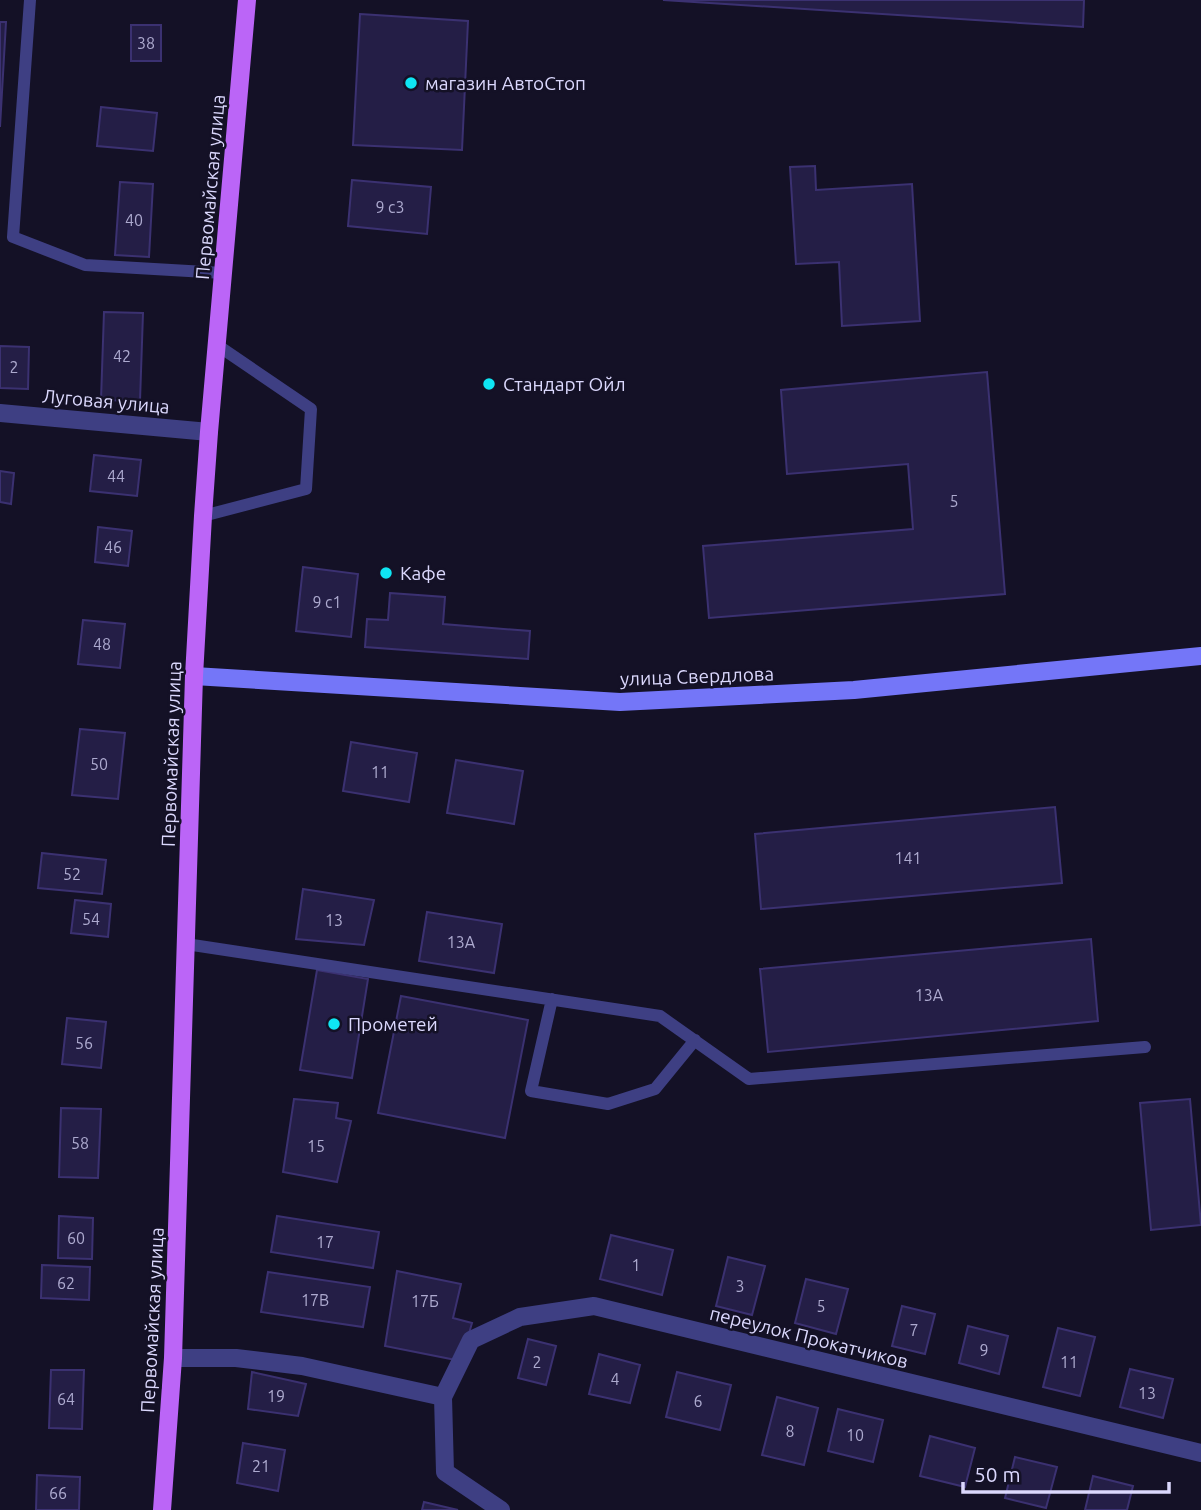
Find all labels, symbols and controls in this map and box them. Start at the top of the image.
house number: 38 [137,34,155,52]
place label: магазин АвтоСтоп [425,72,586,94]
marker: магазин АвтоСтоп [403,75,419,91]
street label: Первомайская улица [191,93,229,281]
house number: 9 с3 [375,198,405,216]
house number: 40 [125,211,143,229]
house number: 42 [113,347,131,365]
house number: 2 [9,358,19,376]
place label: Стандарт Ойл [503,373,626,395]
marker: Стандарт Ойл [481,376,497,392]
street label: Луговая улица [41,384,171,418]
house number: 44 [107,467,125,485]
house number: 5 [949,492,959,510]
house number: 46 [104,538,122,556]
place label: Кафе [400,562,446,584]
marker: Кафе [378,565,394,581]
house number: 9 с1 [312,593,342,611]
house number: 48 [93,635,111,653]
street label: Первомайская улица [157,661,185,847]
street label: улица Свердлова [620,662,774,690]
house number: 50 [90,755,108,773]
house number: 11 [371,763,389,781]
house number: 141 [894,849,922,867]
house number: 52 [63,865,81,883]
house number: 54 [82,910,100,928]
house number: 13 [325,911,343,929]
house number: 13А [447,933,476,951]
house number: 13А [915,986,944,1004]
place label: Прометей [348,1013,438,1035]
marker: Прометей [326,1016,342,1032]
house number: 56 [75,1034,93,1052]
house number: 58 [71,1134,89,1152]
house number: 15 [307,1137,325,1155]
street label: Первомайская улица [136,1227,168,1413]
house number: 60 [67,1229,85,1247]
house number: 17 [316,1233,334,1251]
house number: 1 [631,1256,641,1274]
house number: 62 [57,1274,75,1292]
house number: 3 [735,1277,745,1295]
house number: 17В [301,1291,329,1309]
house number: 17Б [411,1292,439,1310]
house number: 5 [816,1297,826,1315]
street label: переулок Прокатчиков [708,1302,910,1372]
house number: 7 [909,1321,919,1339]
house number: 9 [979,1341,989,1359]
house number: 2 [532,1353,542,1371]
house number: 11 [1060,1353,1078,1371]
house number: 4 [610,1370,620,1388]
house number: 13 [1138,1384,1156,1402]
house number: 19 [267,1387,285,1405]
house number: 64 [57,1390,75,1408]
house number: 6 [693,1392,703,1410]
house number: 8 [785,1422,795,1440]
house number: 10 [846,1426,864,1444]
scale bar [963,1450,1170,1494]
house number: 21 [252,1457,270,1475]
text: 50 m [974,1462,1021,1486]
house number: 66 [49,1484,67,1502]

